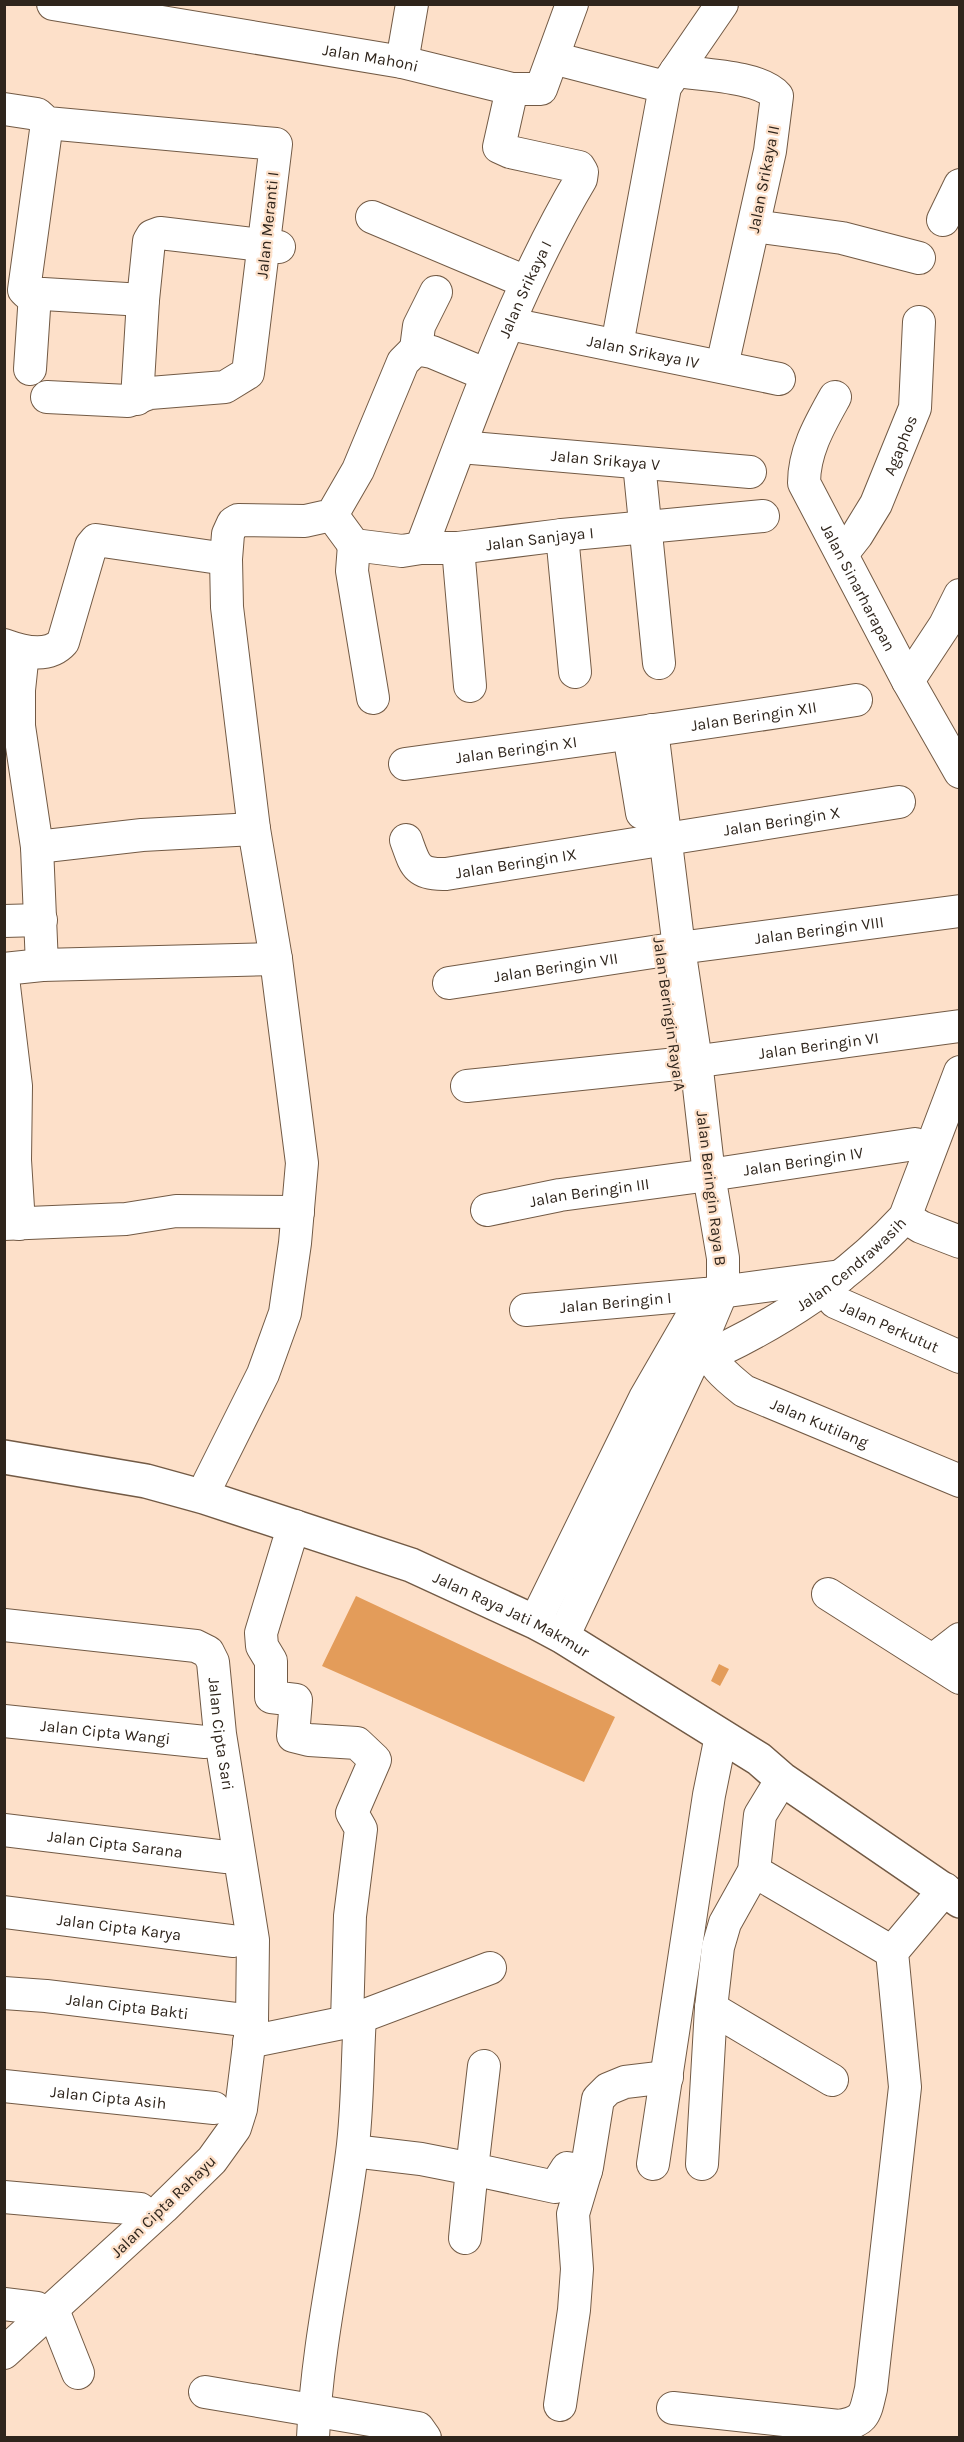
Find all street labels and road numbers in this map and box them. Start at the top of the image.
street label: Jalan Mahoni [321,40,421,76]
street label: Jalan Srikaya II [744,124,783,234]
street label: Jalan Meranti I [252,171,283,279]
street label: Jalan Srikaya I [495,238,556,341]
street label: Jalan Srikaya IV [586,331,701,372]
street label: Agaphos [880,413,921,478]
street label: Jalan Srikaya V [550,446,661,474]
street label: Jalan Sinarharapan [817,520,900,654]
street label: Jalan Sanjaya I [485,523,594,554]
street label: Jalan Beringin XII [690,697,818,735]
street label: Jalan Beringin XI [454,732,578,767]
street label: Jalan Beringin X [722,803,841,840]
street label: Jalan Beringin IX [454,844,578,882]
street label: Jalan Beringin VIII [753,912,885,948]
street label: Jalan Beringin Raya A [649,936,690,1092]
street label: Jalan Beringin VII [492,948,619,986]
street label: Jalan Beringin VI [757,1028,880,1063]
street label: Jalan Beringin Raya B [693,1109,730,1267]
street label: Jalan Beringin IV [742,1143,865,1180]
street label: Jalan Beringin III [528,1174,651,1211]
street label: Jalan Cendrawasih [793,1213,910,1315]
street label: Jalan Beringin I [559,1288,672,1317]
street label: Jalan Perkutut [838,1297,942,1357]
street label: Jalan Kutilang [768,1394,871,1452]
street label: Jalan Raya Jati Makmur [430,1568,593,1661]
street label: Jalan Cipta Sari [205,1676,238,1792]
street label: Jalan Cipta Wangi [39,1716,171,1748]
street label: Jalan Cipta Sarana [46,1826,184,1862]
street label: Jalan Cipta Karya [56,1910,182,1944]
street label: Jalan Cipta Bakti [65,1990,190,2023]
street label: Jalan Cipta Asih [49,2082,167,2113]
street label: Jalan Cipta Rahayu [107,2151,220,2261]

